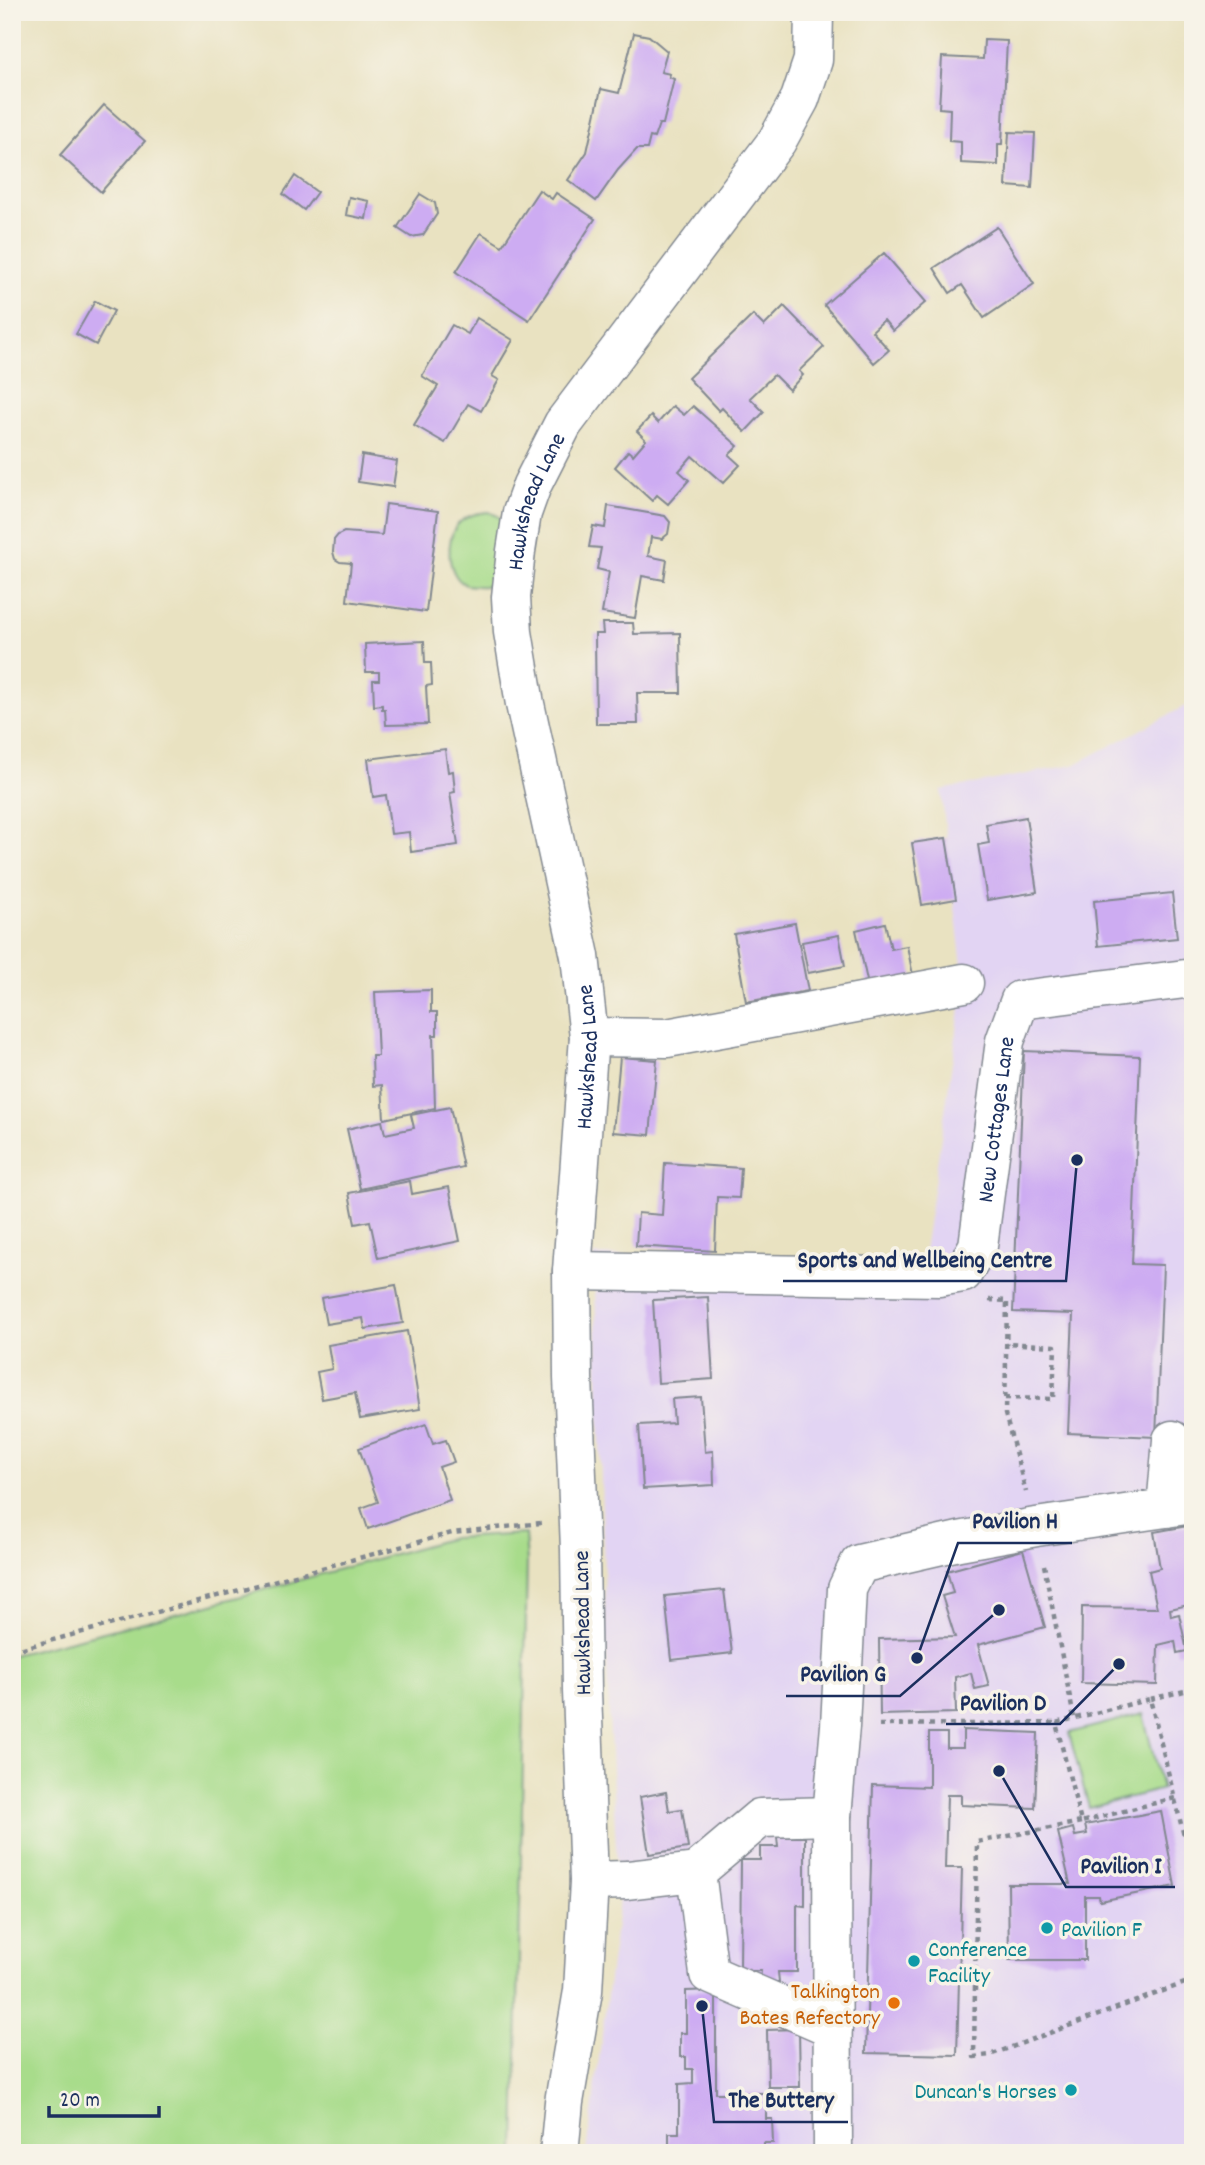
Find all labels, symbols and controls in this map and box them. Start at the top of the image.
street label: Hawkshead Lane [501,428,576,572]
street label: Hawkshead Lane [569,983,609,1131]
street label: New Cottages Lane [971,1035,1025,1205]
callout: Sports and Wellbeing Centre [783,1236,1066,1281]
text: Sports and Wellbeing Centre [798,1245,1053,1279]
callout: Pavilion H [958,1498,1072,1543]
text: Pavilion H [972,1506,1058,1540]
street label: Hawkshead Lane [567,1550,602,1696]
callout: Pavilion G [786,1651,900,1696]
text: Pavilion G [800,1659,886,1693]
callout: Pavilion D [946,1679,1060,1724]
text: Pavilion D [960,1688,1047,1722]
callout: Pavilion I [1066,1842,1175,1887]
text: Pavilion I [1080,1851,1162,1885]
place label: Pavilion F [1061,1915,1143,1948]
marker: Pavilion F [1039,1920,1055,1936]
place label: Conference Facility [928,1935,1027,1994]
marker: Conference Facility [906,1953,922,1969]
place label: Talkington Bates Refectory [739,1977,881,2036]
marker: Talkington Bates Refectory [886,1995,902,2011]
scale bar [49,2074,159,2118]
callout: The Buttery [714,2077,848,2122]
place label: Duncan's Horses [914,2077,1057,2110]
marker: Duncan's Horses [1063,2082,1079,2098]
text: The Buttery [728,2085,835,2119]
text: 20 m [60,2087,100,2117]

